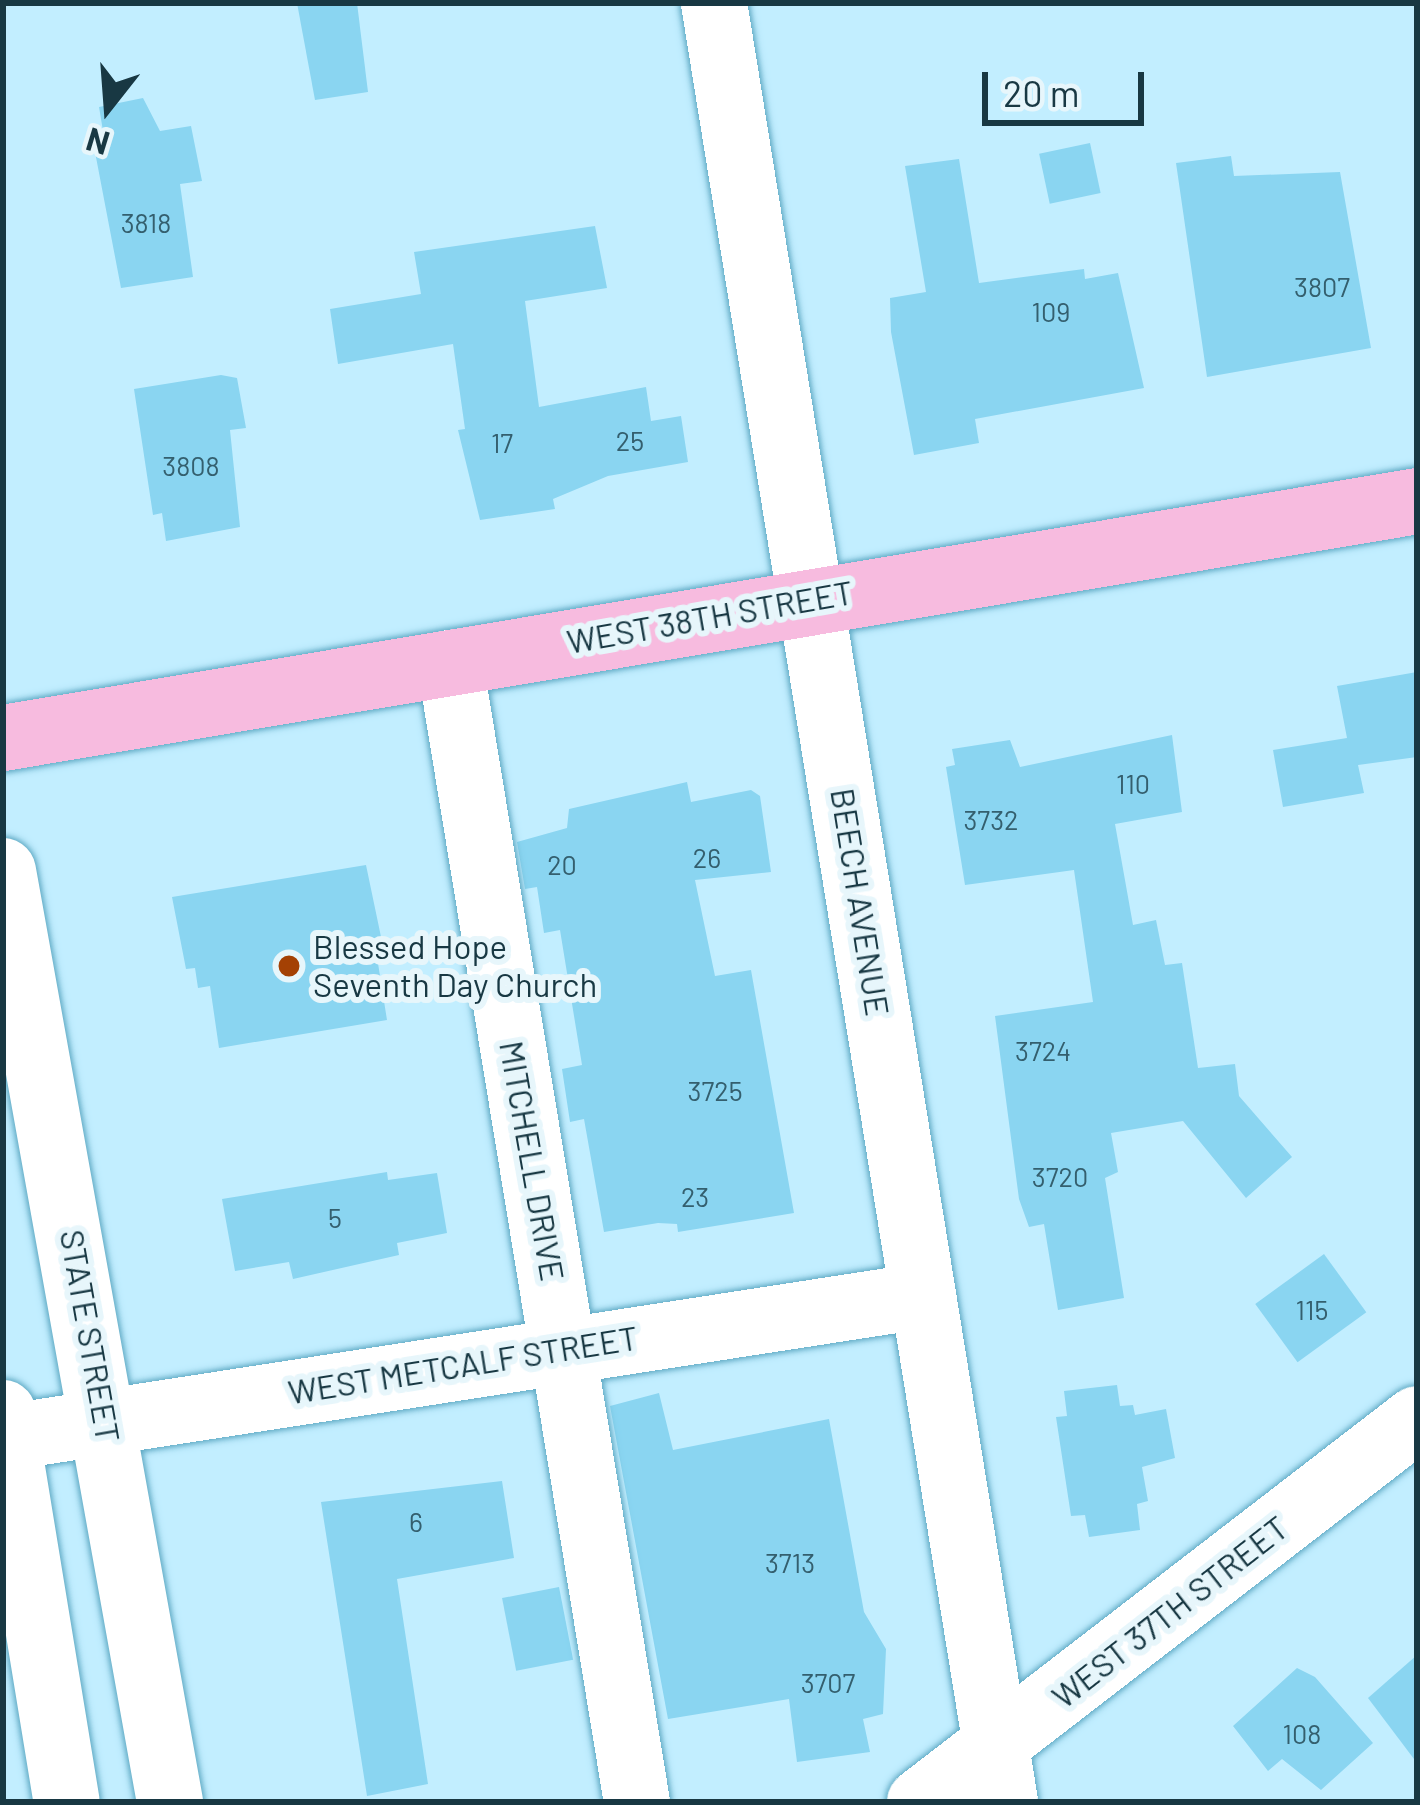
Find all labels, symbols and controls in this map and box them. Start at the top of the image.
north arrow [48,48,168,168]
scale bar [988,48,1150,122]
text: 20 m [1003,71,1080,114]
text: N [81,120,114,165]
house number: 3818 [121,207,171,239]
house number: 3807 [1294,271,1350,303]
house number: 109 [1032,296,1070,328]
house number: 25 [616,425,644,457]
house number: 17 [491,427,513,459]
house number: 3808 [162,450,220,482]
street label: WEST 38TH STREET [564,572,856,662]
house number: 110 [1116,768,1150,800]
street label: BEECH AVENUE [822,785,898,1019]
house number: 3732 [963,804,1019,836]
house number: 26 [693,842,721,874]
house number: 20 [547,849,577,881]
place label: Blessed Hope Seventh Day Church [313,927,597,1005]
marker: Blessed Hope Seventh Day Church [276,953,302,979]
house number: 3724 [1015,1035,1071,1067]
street label: MITCHELL DRIVE [491,1038,573,1284]
house number: 3725 [687,1075,743,1107]
house number: 3720 [1032,1161,1088,1193]
house number: 23 [681,1181,709,1213]
house number: 5 [328,1202,342,1234]
street label: STATE STREET [52,1227,128,1445]
house number: 115 [1296,1294,1328,1326]
street label: WEST METCALF STREET [285,1318,641,1412]
house number: 6 [409,1506,423,1538]
street label: WEST 37TH STREET [1044,1508,1296,1716]
house number: 3713 [765,1547,815,1579]
house number: 3707 [801,1667,855,1699]
house number: 108 [1283,1718,1321,1750]

